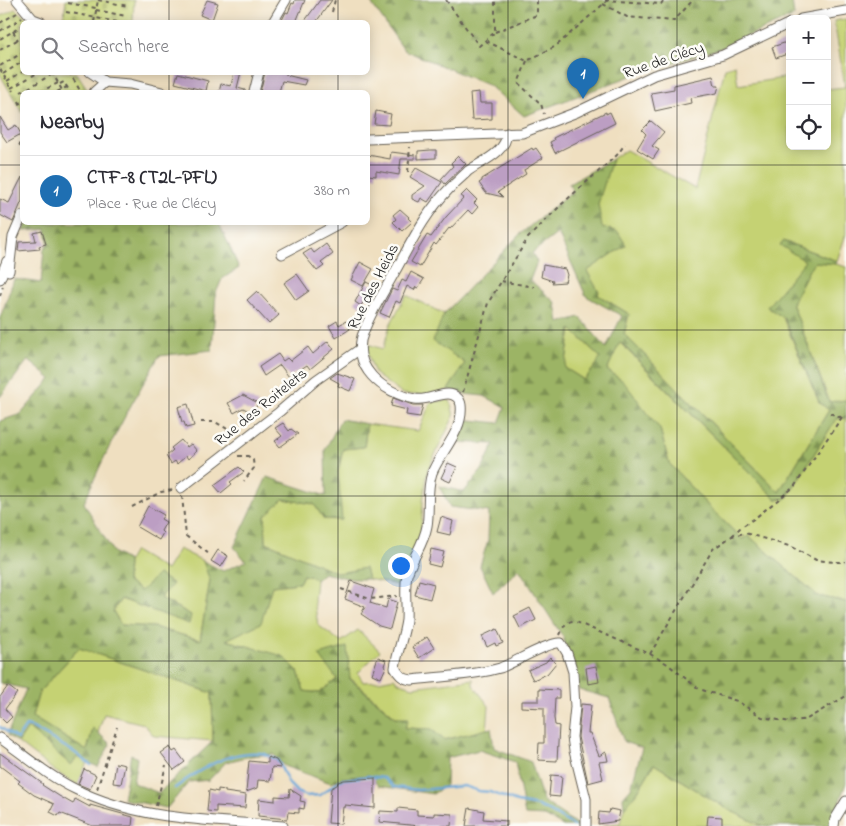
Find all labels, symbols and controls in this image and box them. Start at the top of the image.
map controls [786,15,831,150]
button: + [786,15,831,60]
search box [20,20,370,75]
icon: search [38,34,66,62]
text: Search here [78,34,169,61]
street label: Rue de Clécy [620,36,707,86]
pin: 1 [567,58,599,99]
button: − [786,60,831,105]
button: locate [786,105,831,150]
text: Nearby [40,108,104,138]
text: CTF-8 (T2L-PFL) [87,165,217,192]
text: 1 [53,179,59,203]
text: 380 m [314,179,350,203]
text: Place · Rue de Clécy [87,192,216,216]
street label: Rue des Heids [342,240,406,334]
street label: Rue des Roitelets [210,363,313,453]
your location [388,553,414,579]

